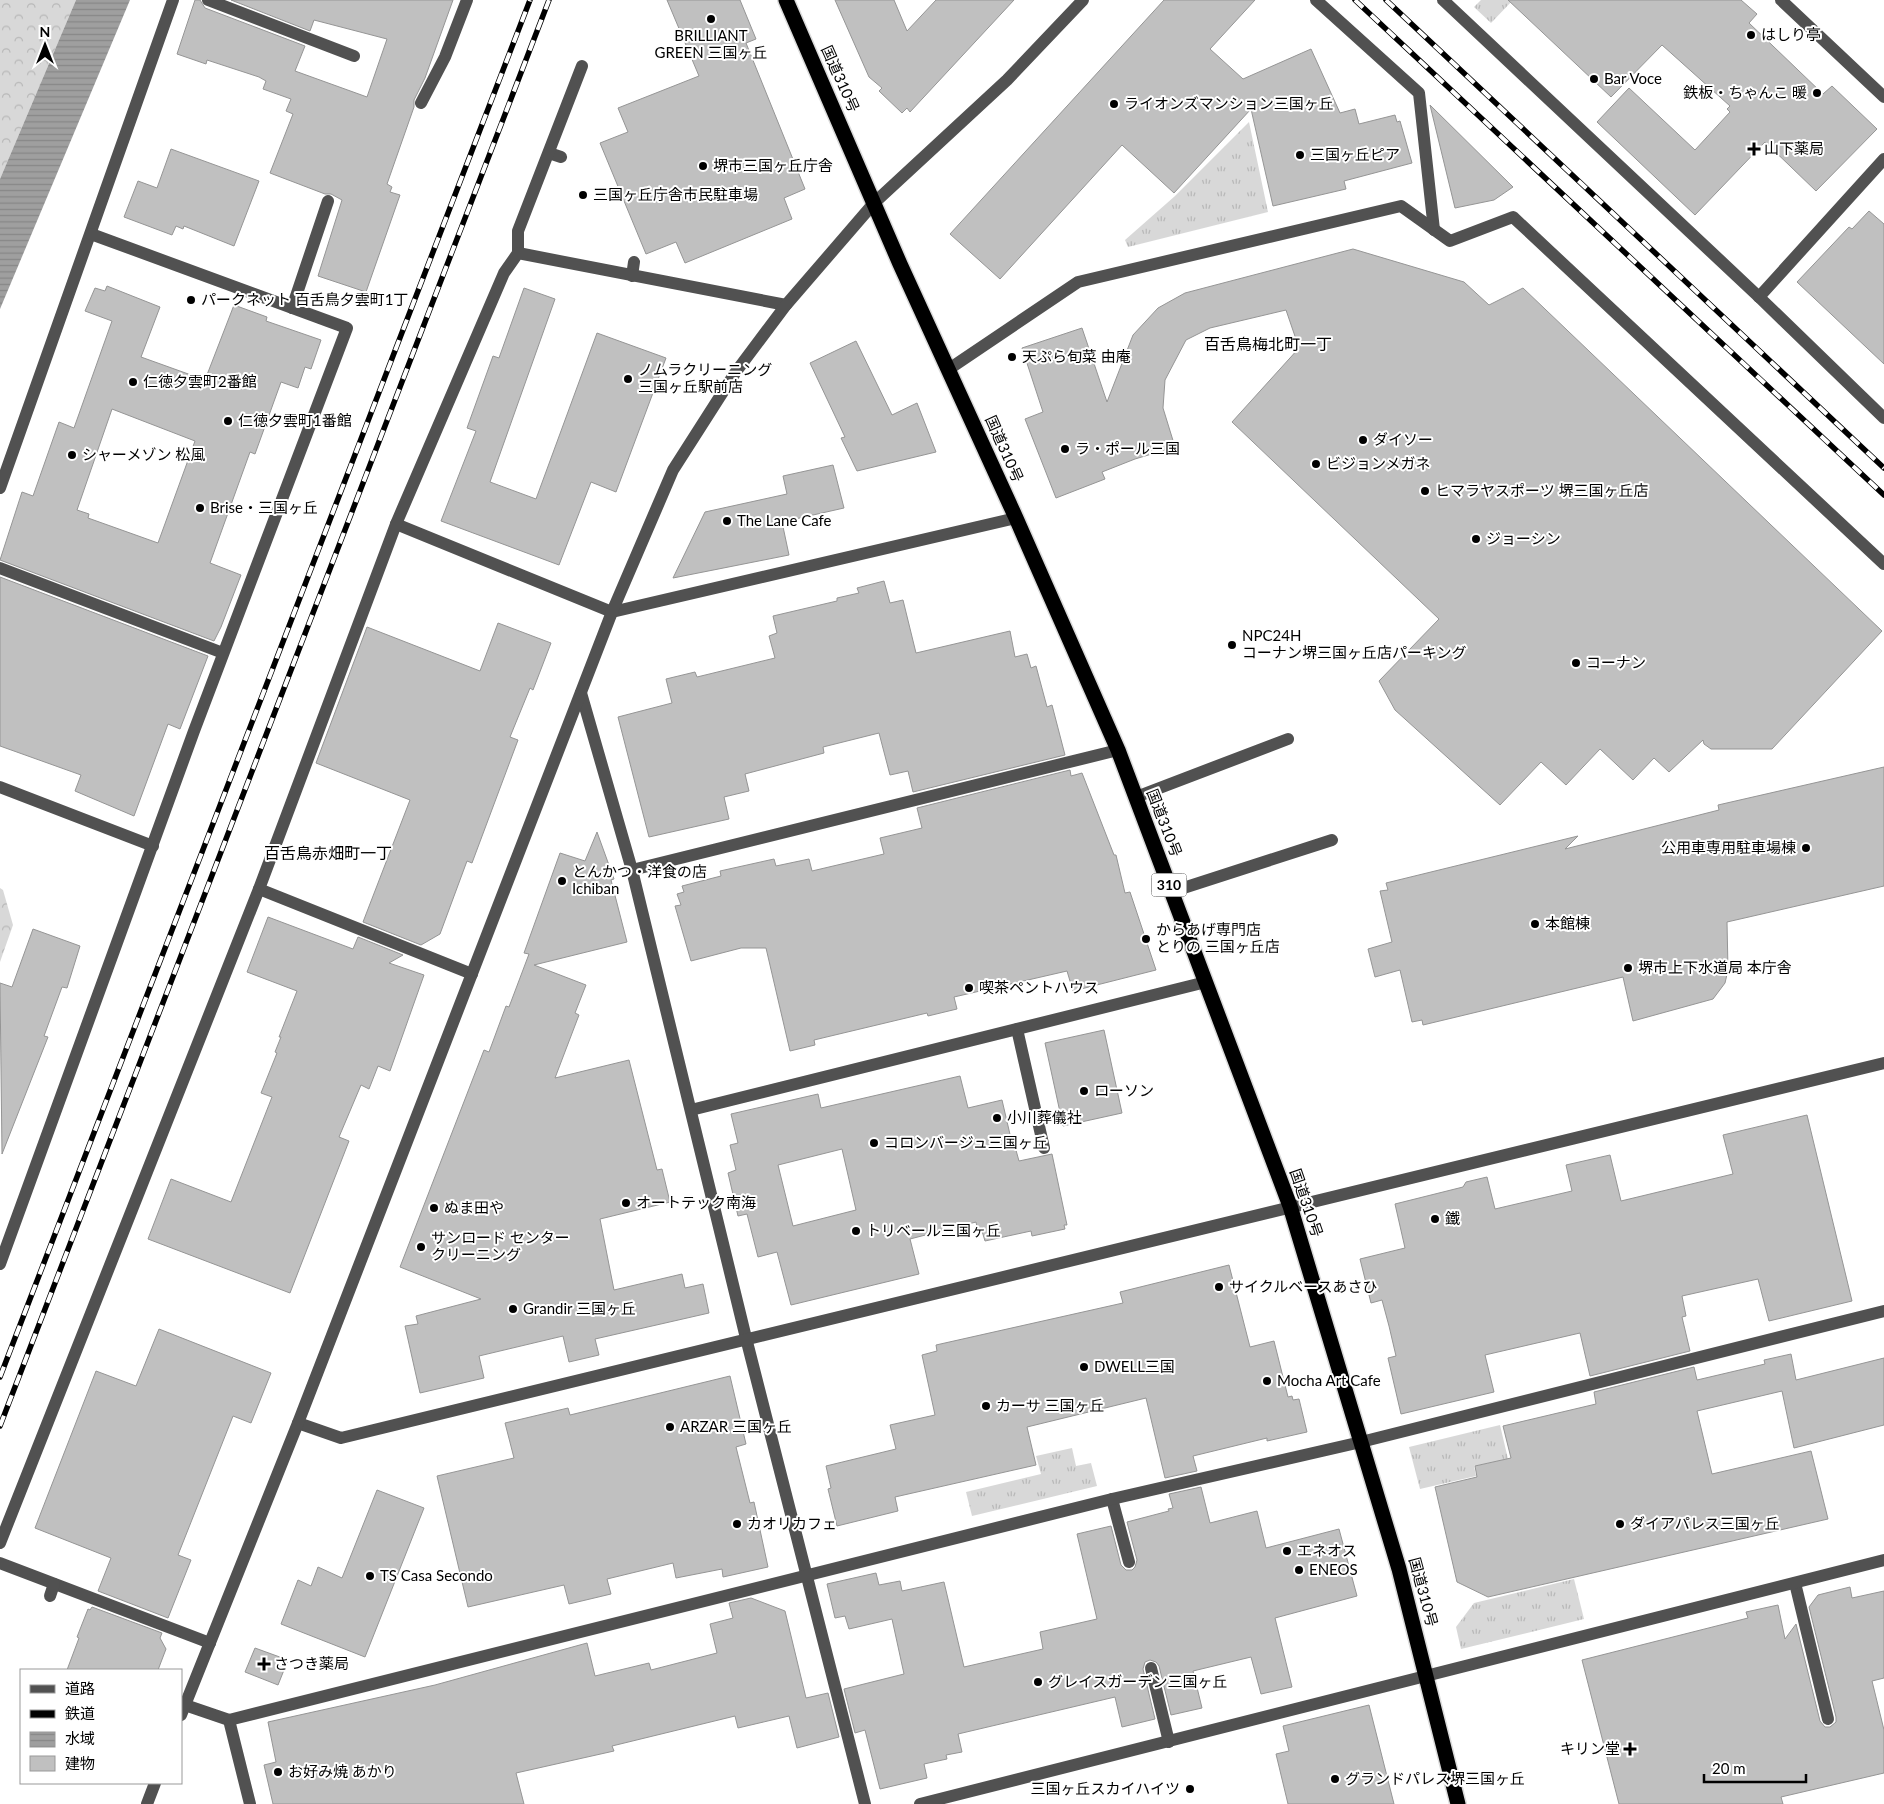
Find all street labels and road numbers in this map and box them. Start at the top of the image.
street label: 国道310号 [818,42,864,115]
street label: 国道310号 [982,412,1028,485]
street label: 国道310号 [1144,786,1186,859]
road number: 310 [1152,874,1186,896]
street label: 国道310号 [1287,1166,1327,1239]
street label: 国道310号 [1406,1555,1442,1628]

